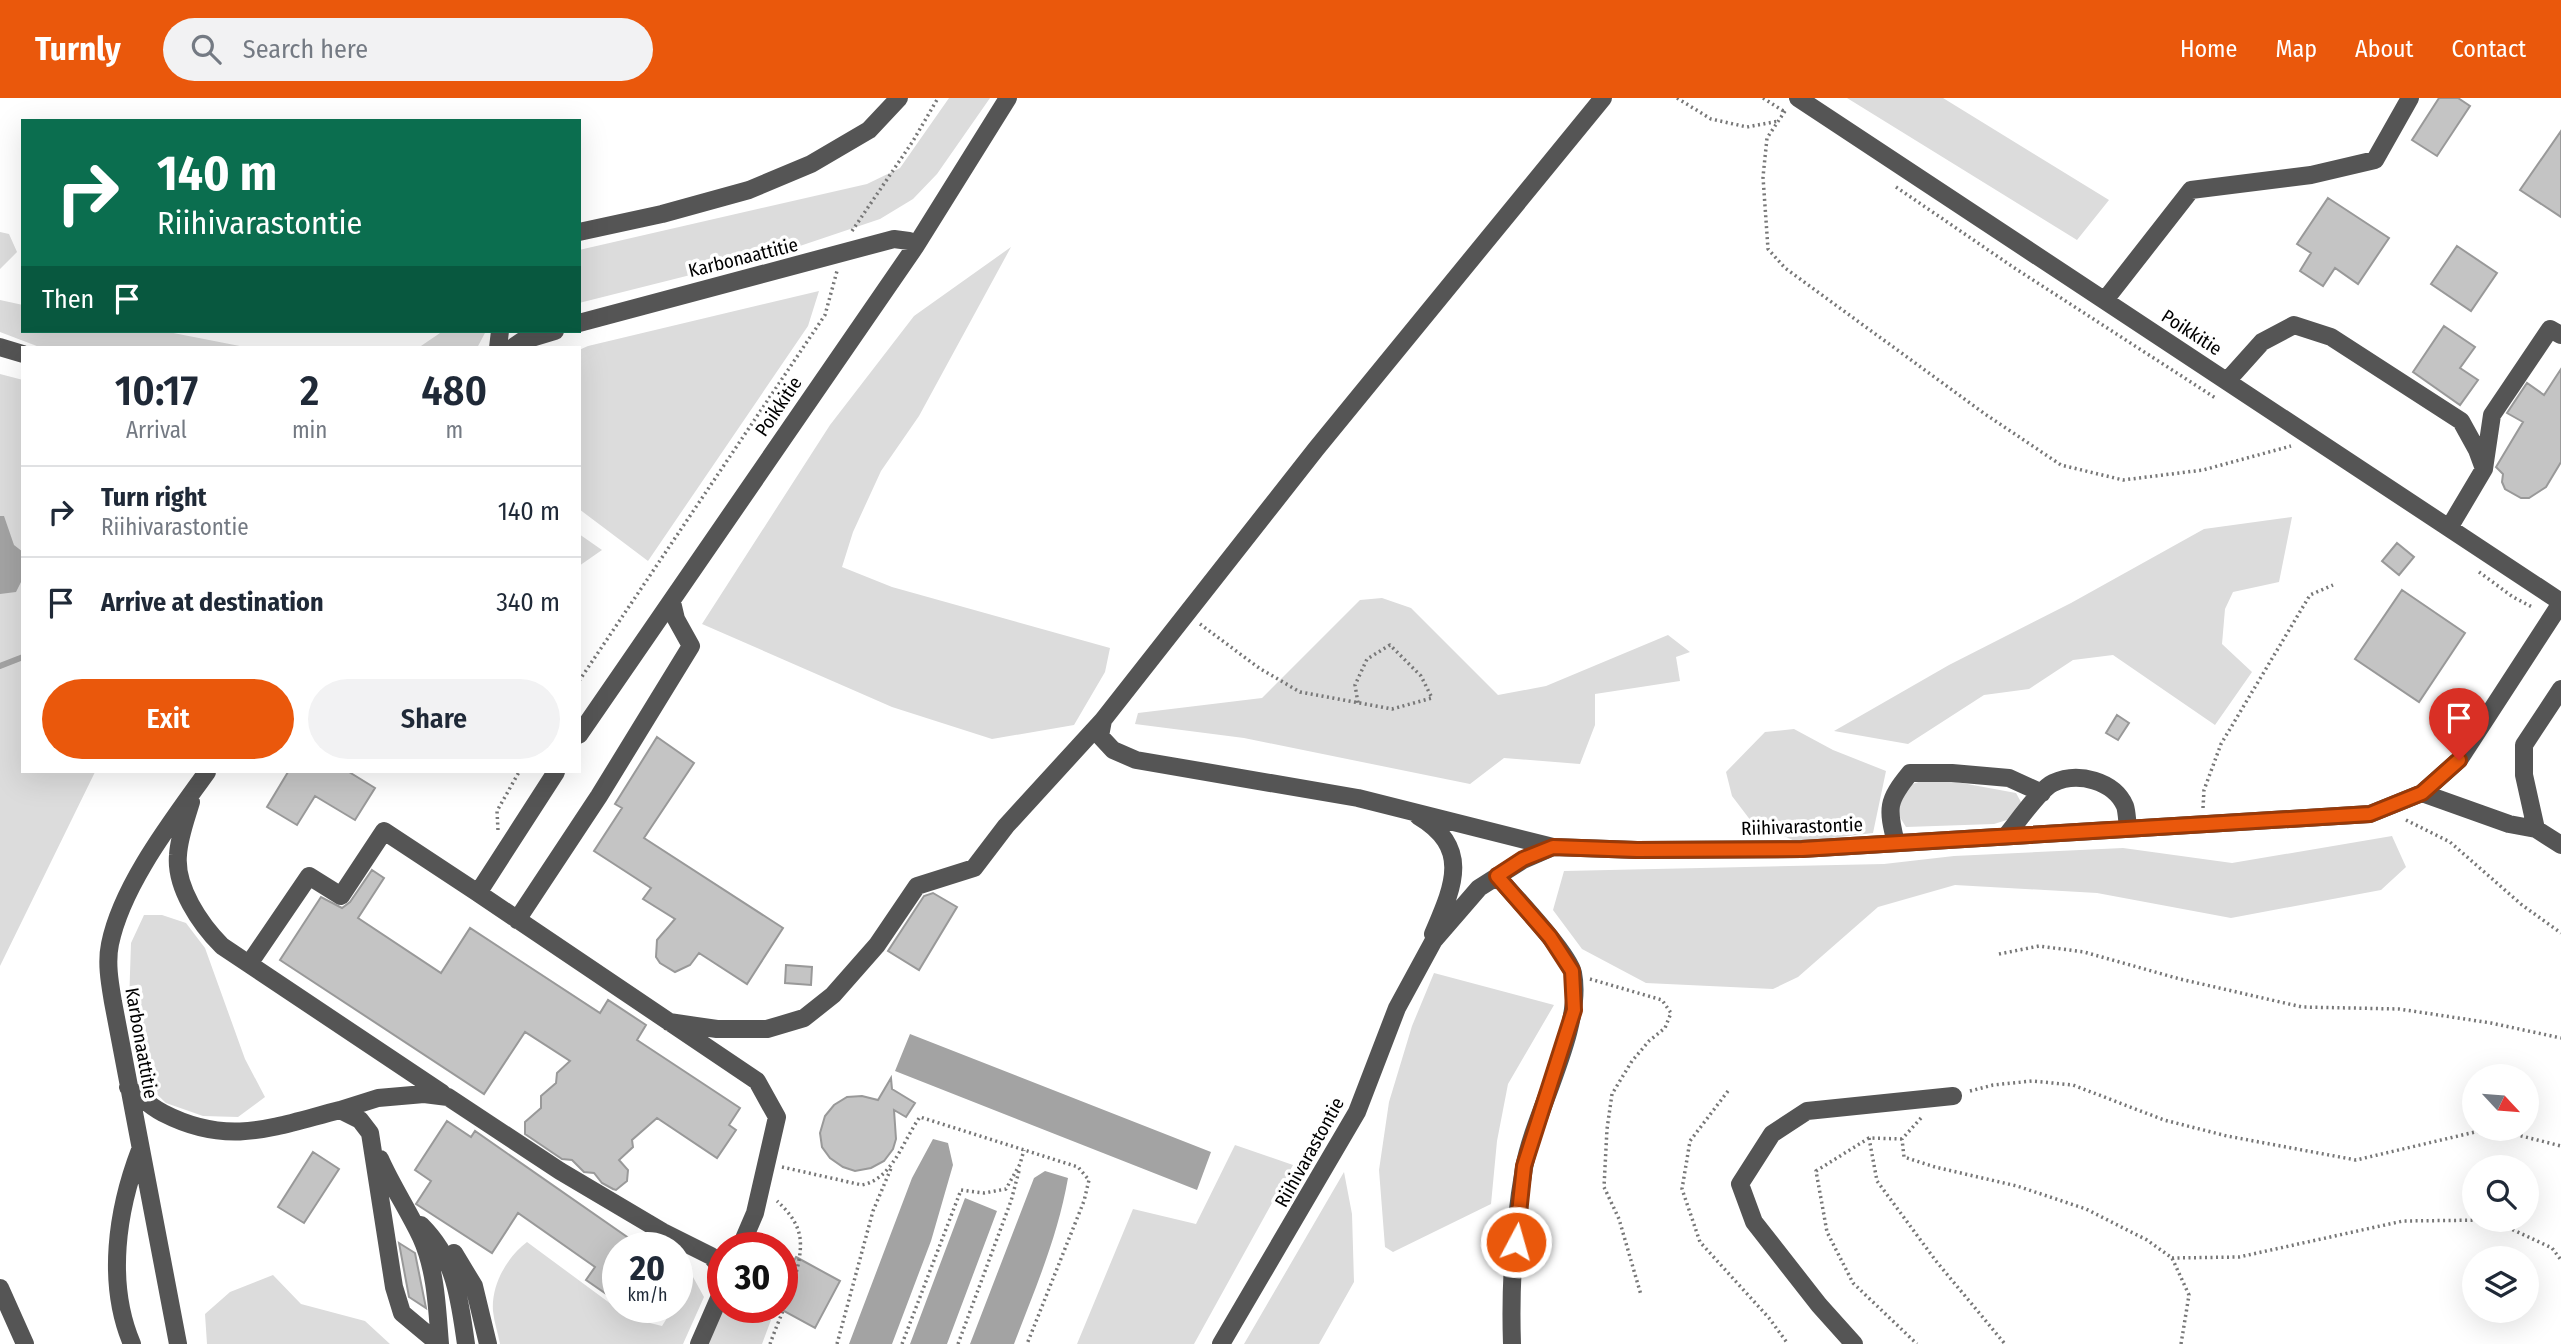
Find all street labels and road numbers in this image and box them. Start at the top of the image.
street label: Karbonaattitie [686,233,800,282]
street label: Poikkitie [2157,305,2226,360]
street label: Poikkitie [750,372,807,441]
street label: Riihivarastontie [1741,813,1863,840]
street label: Karbonaattitie [120,986,163,1100]
street label: Riihivarastontie [1270,1093,1349,1211]

